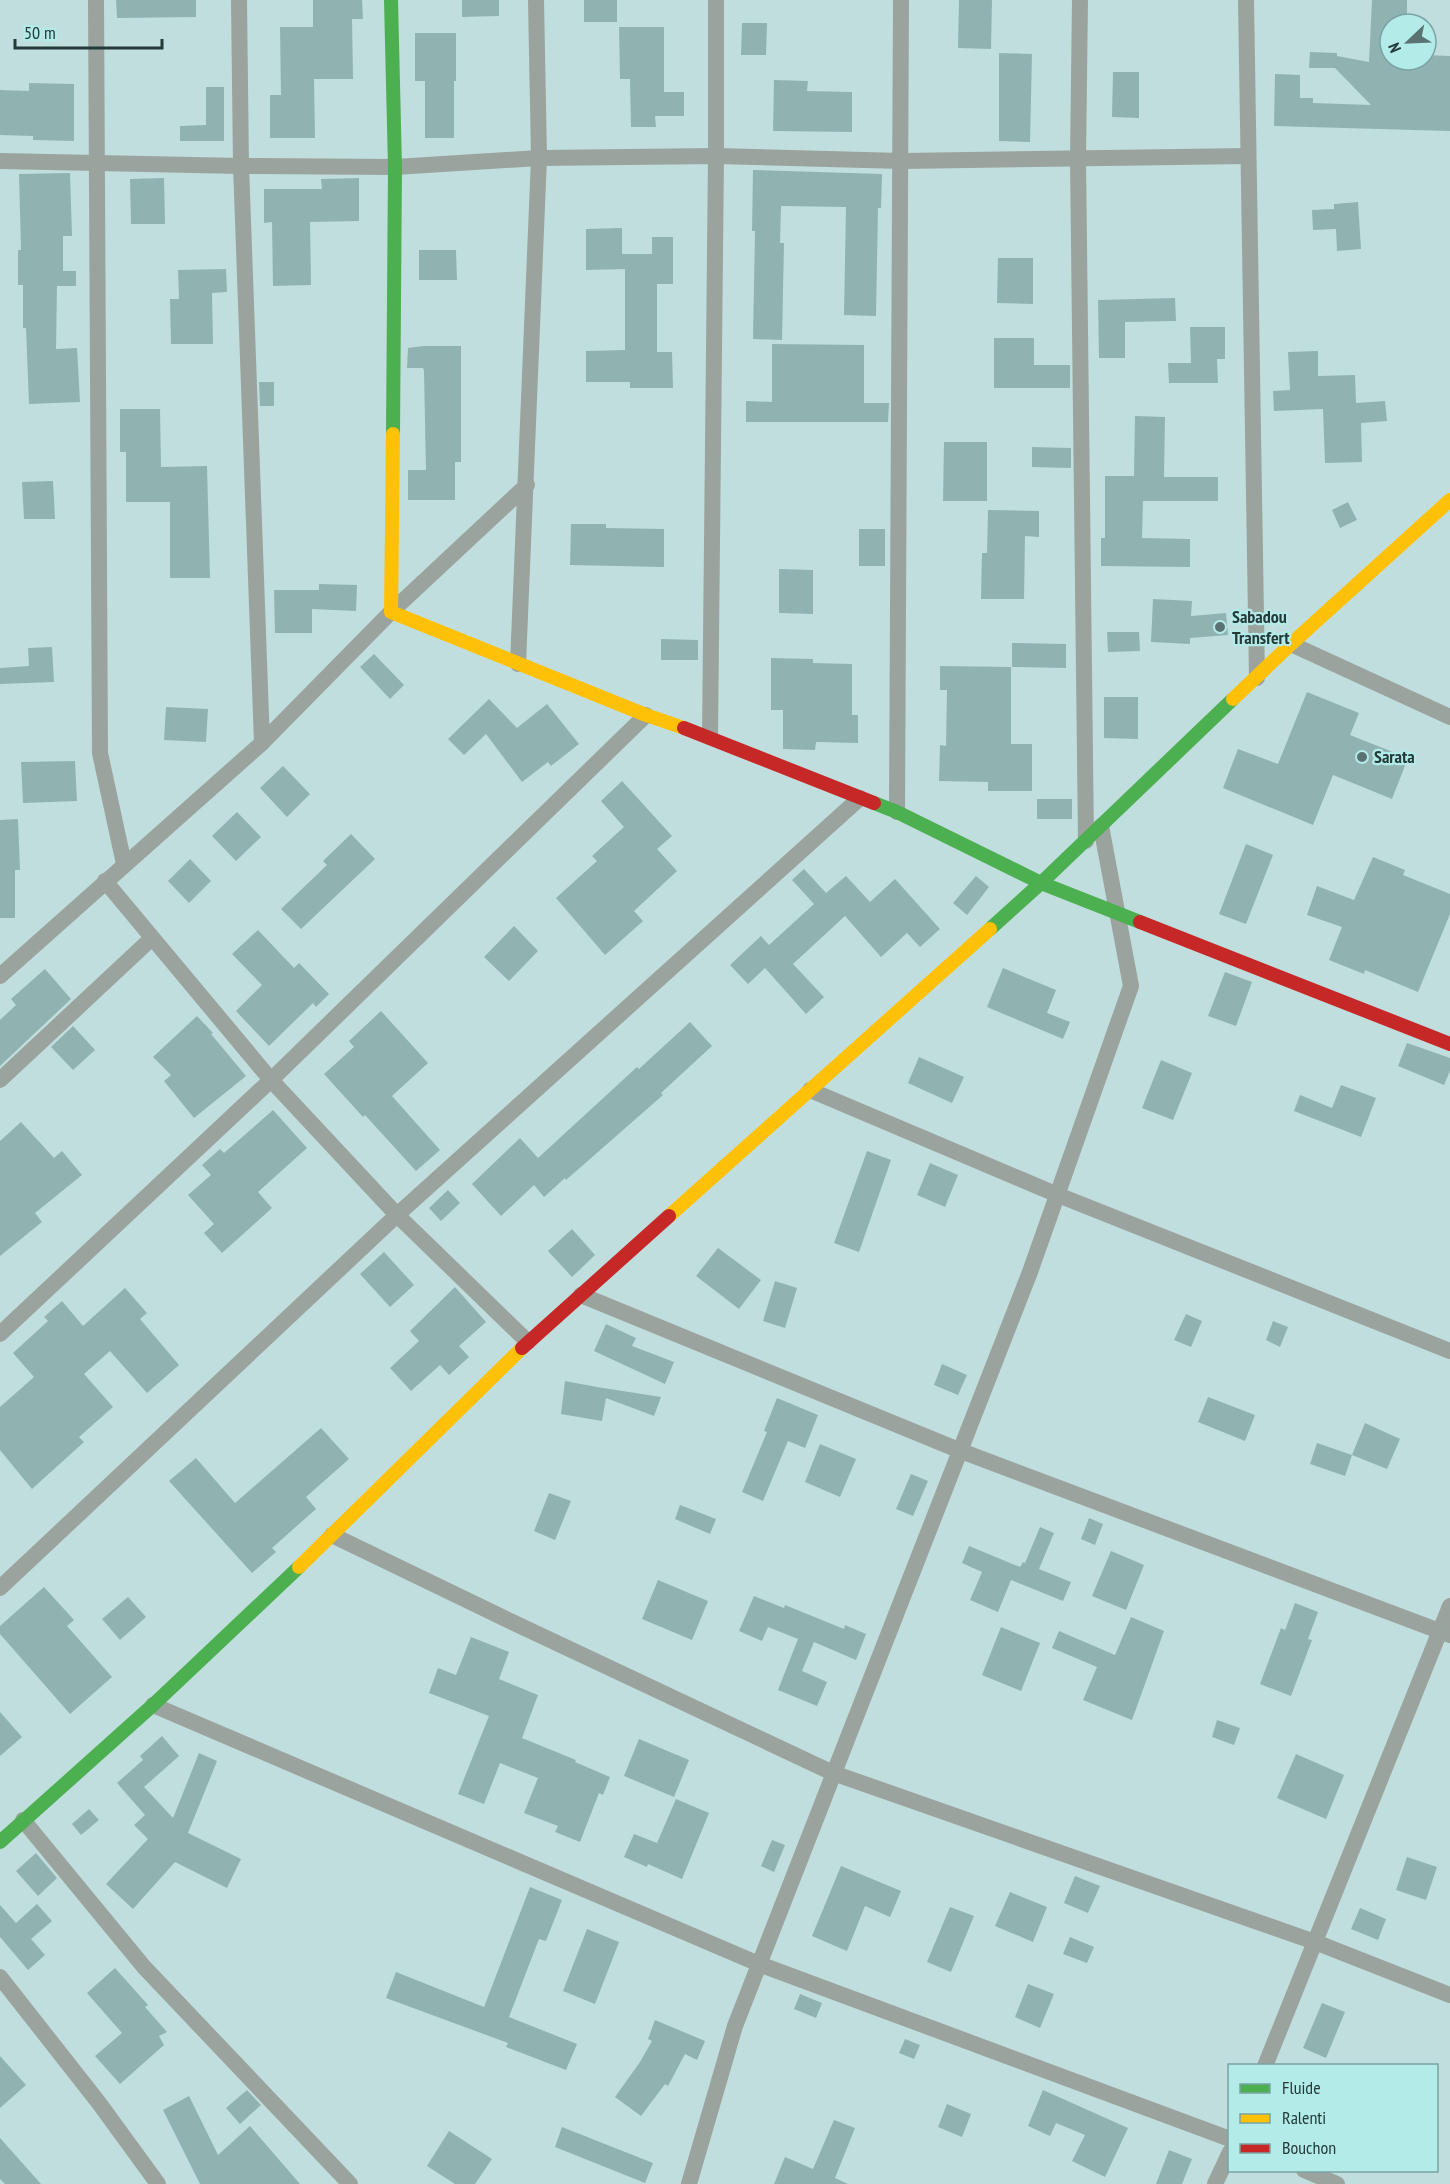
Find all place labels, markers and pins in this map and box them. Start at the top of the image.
place label: Sabadou Transfert [1232,605,1290,649]
marker: Sabadou Transfert [1213,620,1227,634]
place label: Sarata [1374,745,1415,768]
marker: Sarata [1355,750,1369,764]

